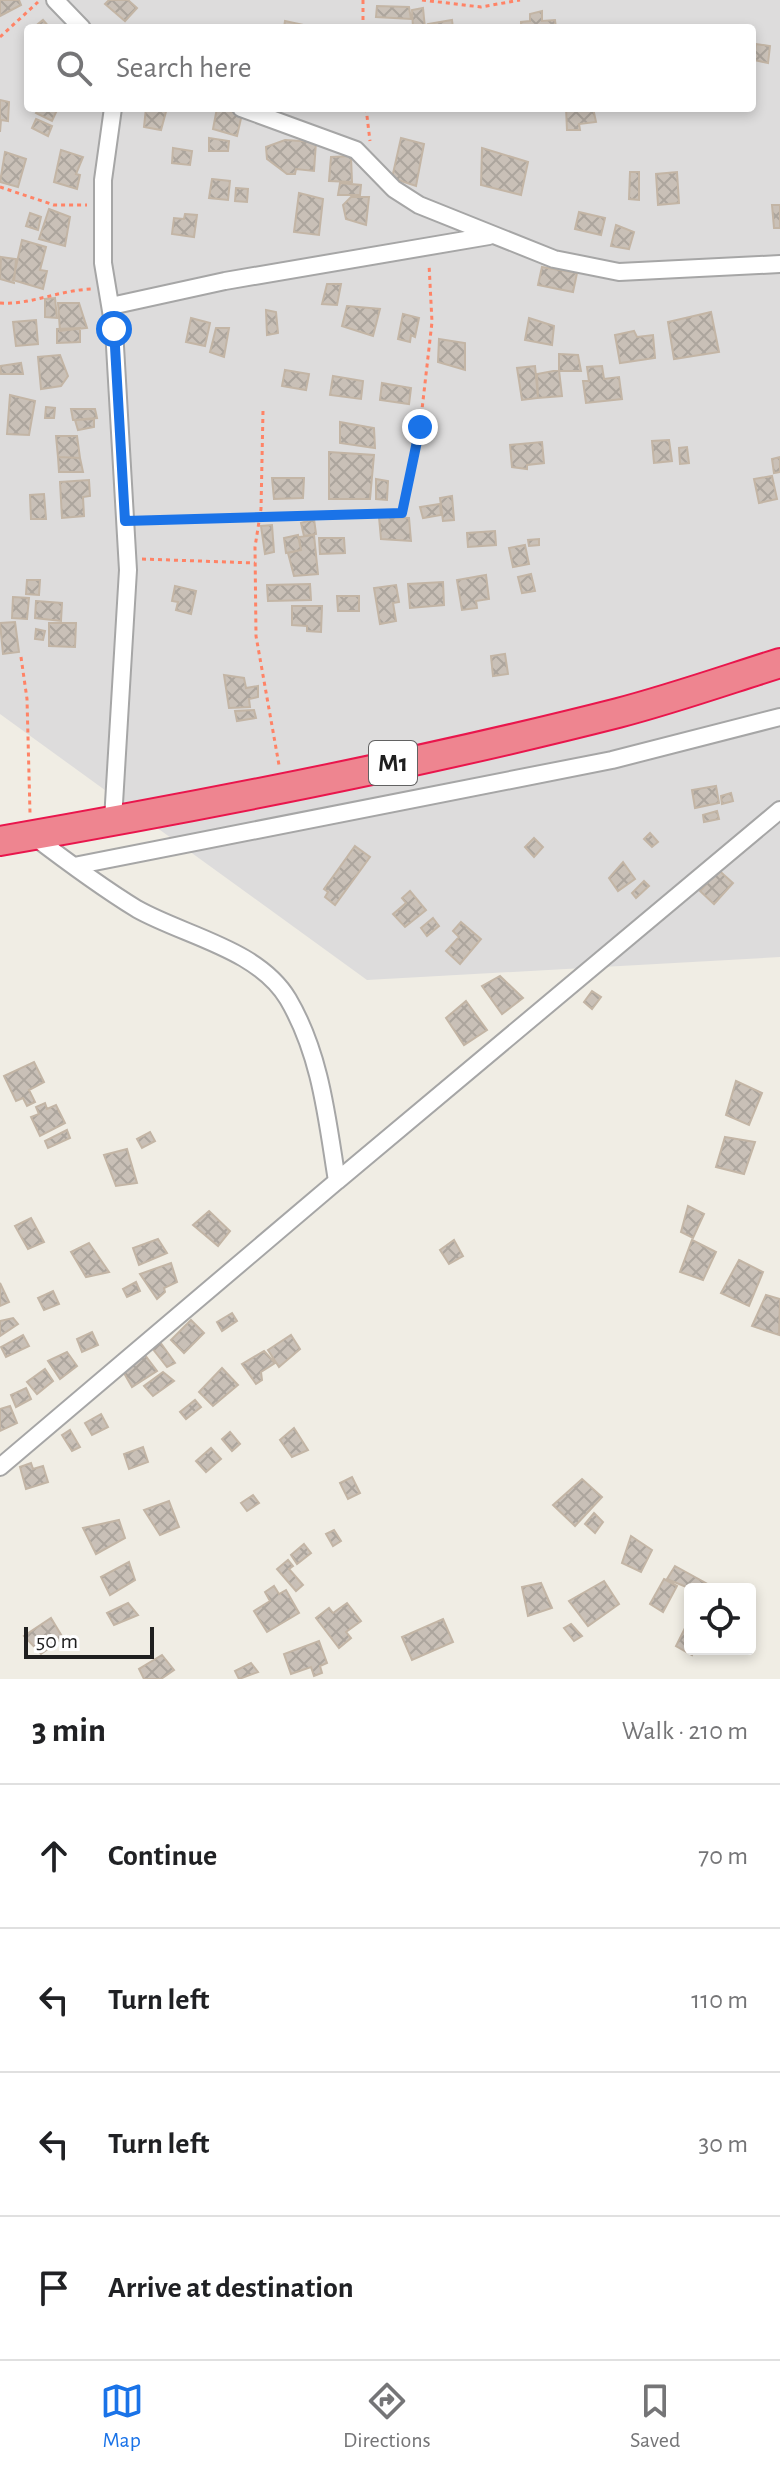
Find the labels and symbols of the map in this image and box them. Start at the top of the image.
route start [96,311,132,347]
route end [402,409,438,445]
road number: M1 [369,741,417,785]
scale bar [24,1623,154,1659]

